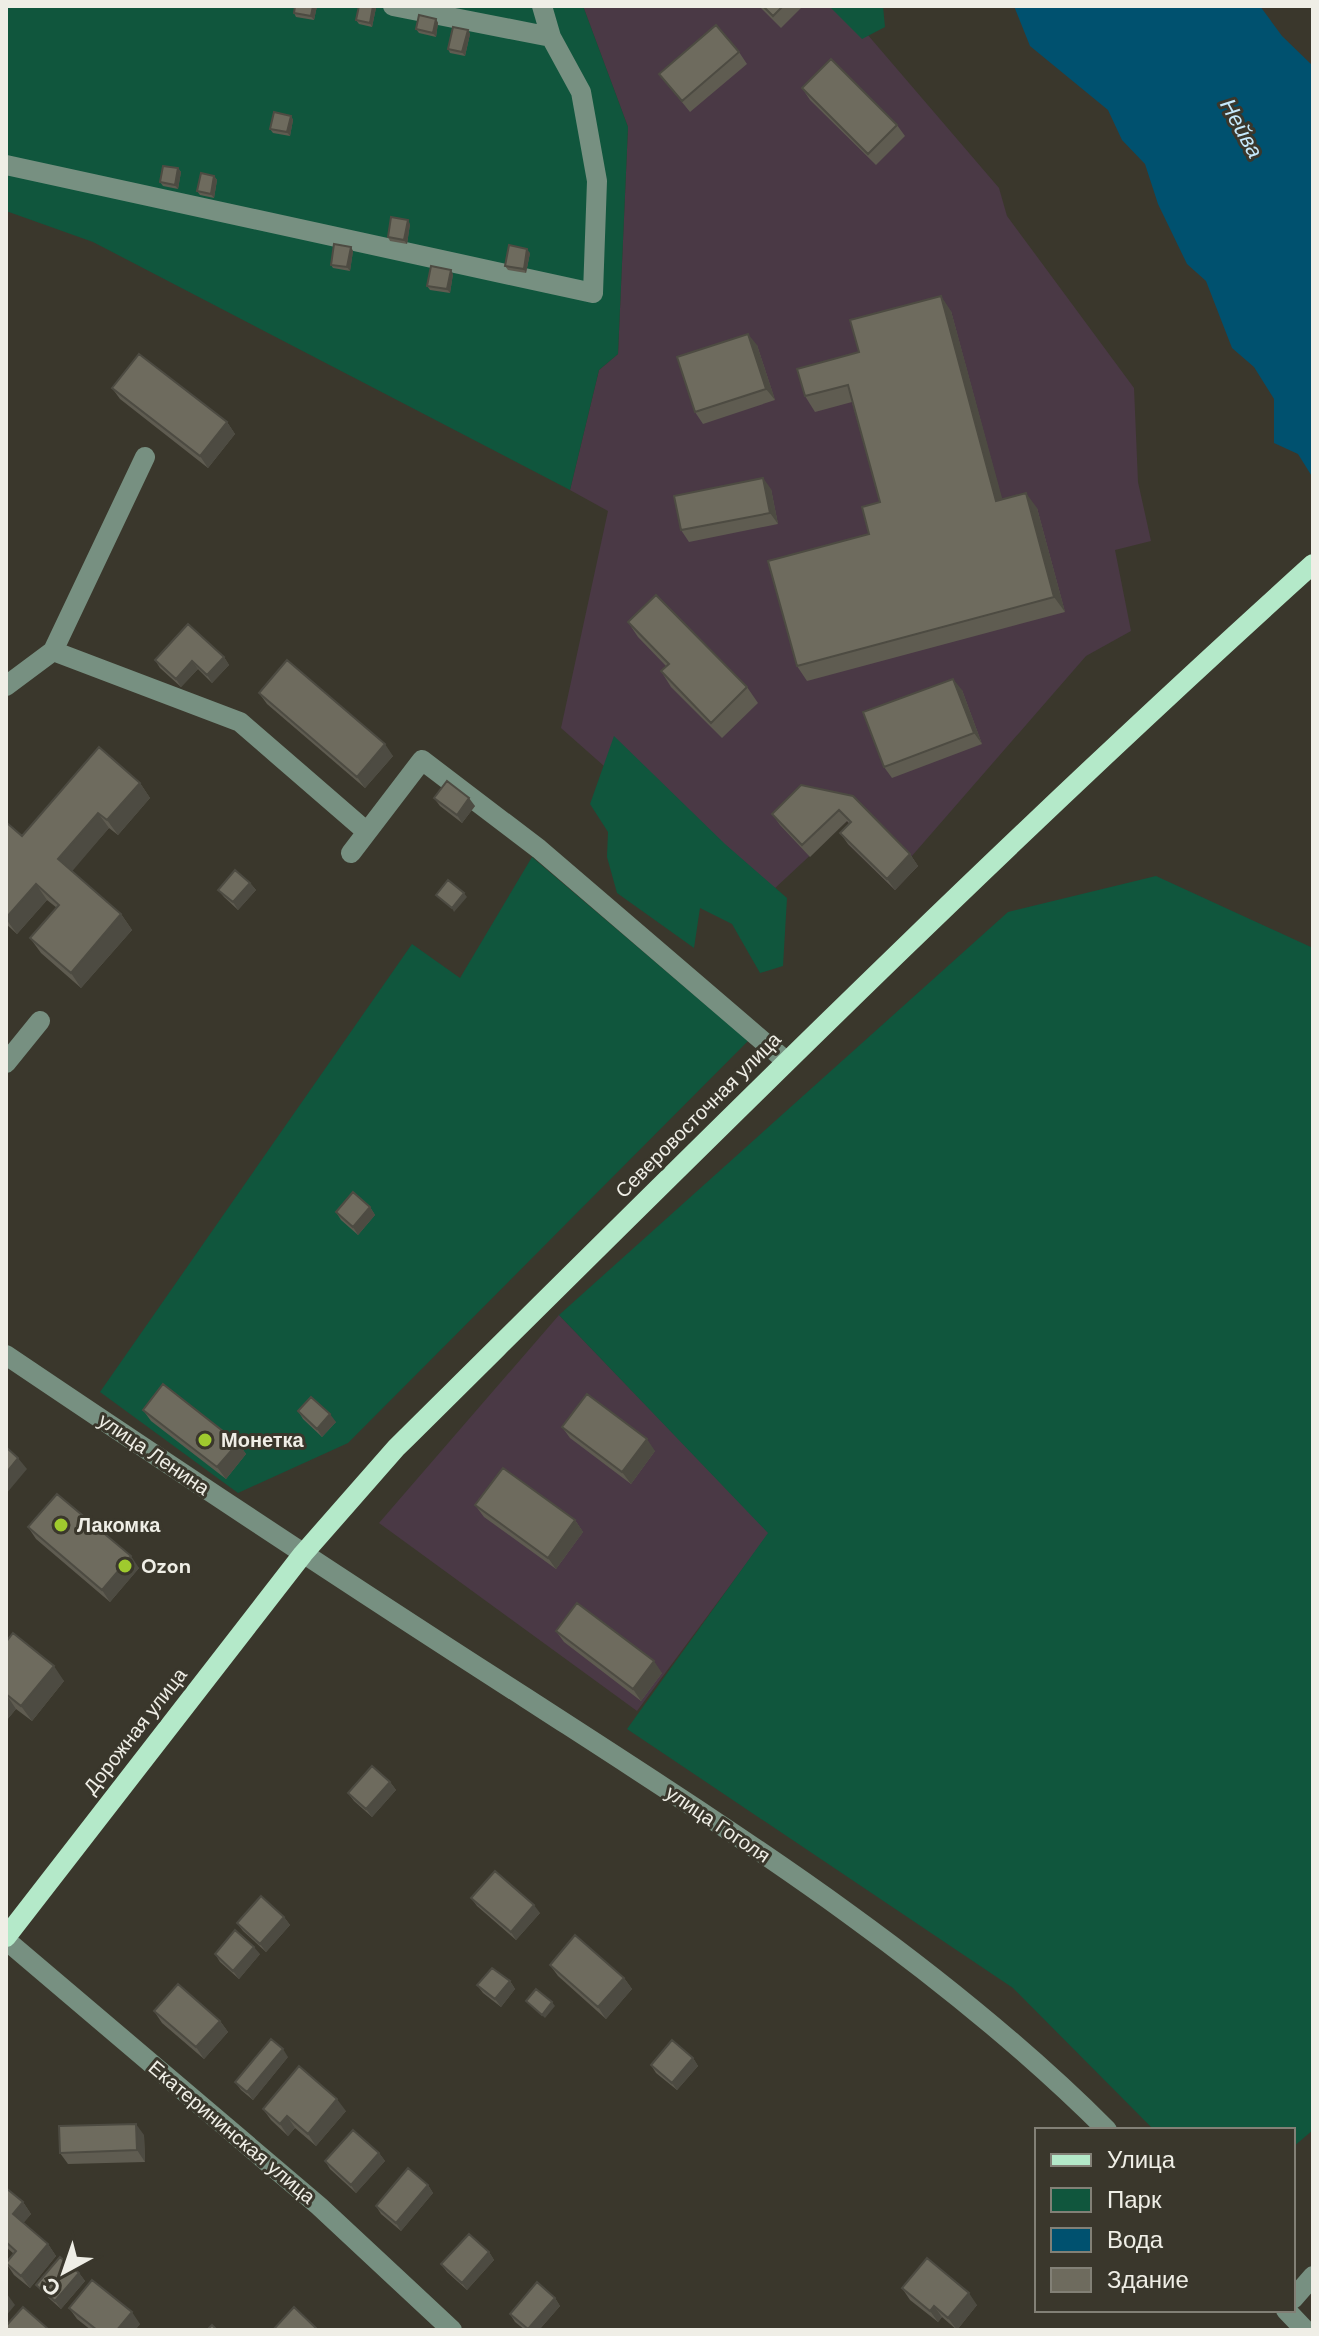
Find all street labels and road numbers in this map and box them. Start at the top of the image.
street label: Северовосточная улица [610,1026,787,1203]
street label: улица Ленина [93,1407,215,1501]
street label: Дорожная улица [77,1662,193,1800]
street label: улица Гоголя [661,1779,775,1869]
street label: Екатерининская улица [143,2054,322,2210]

